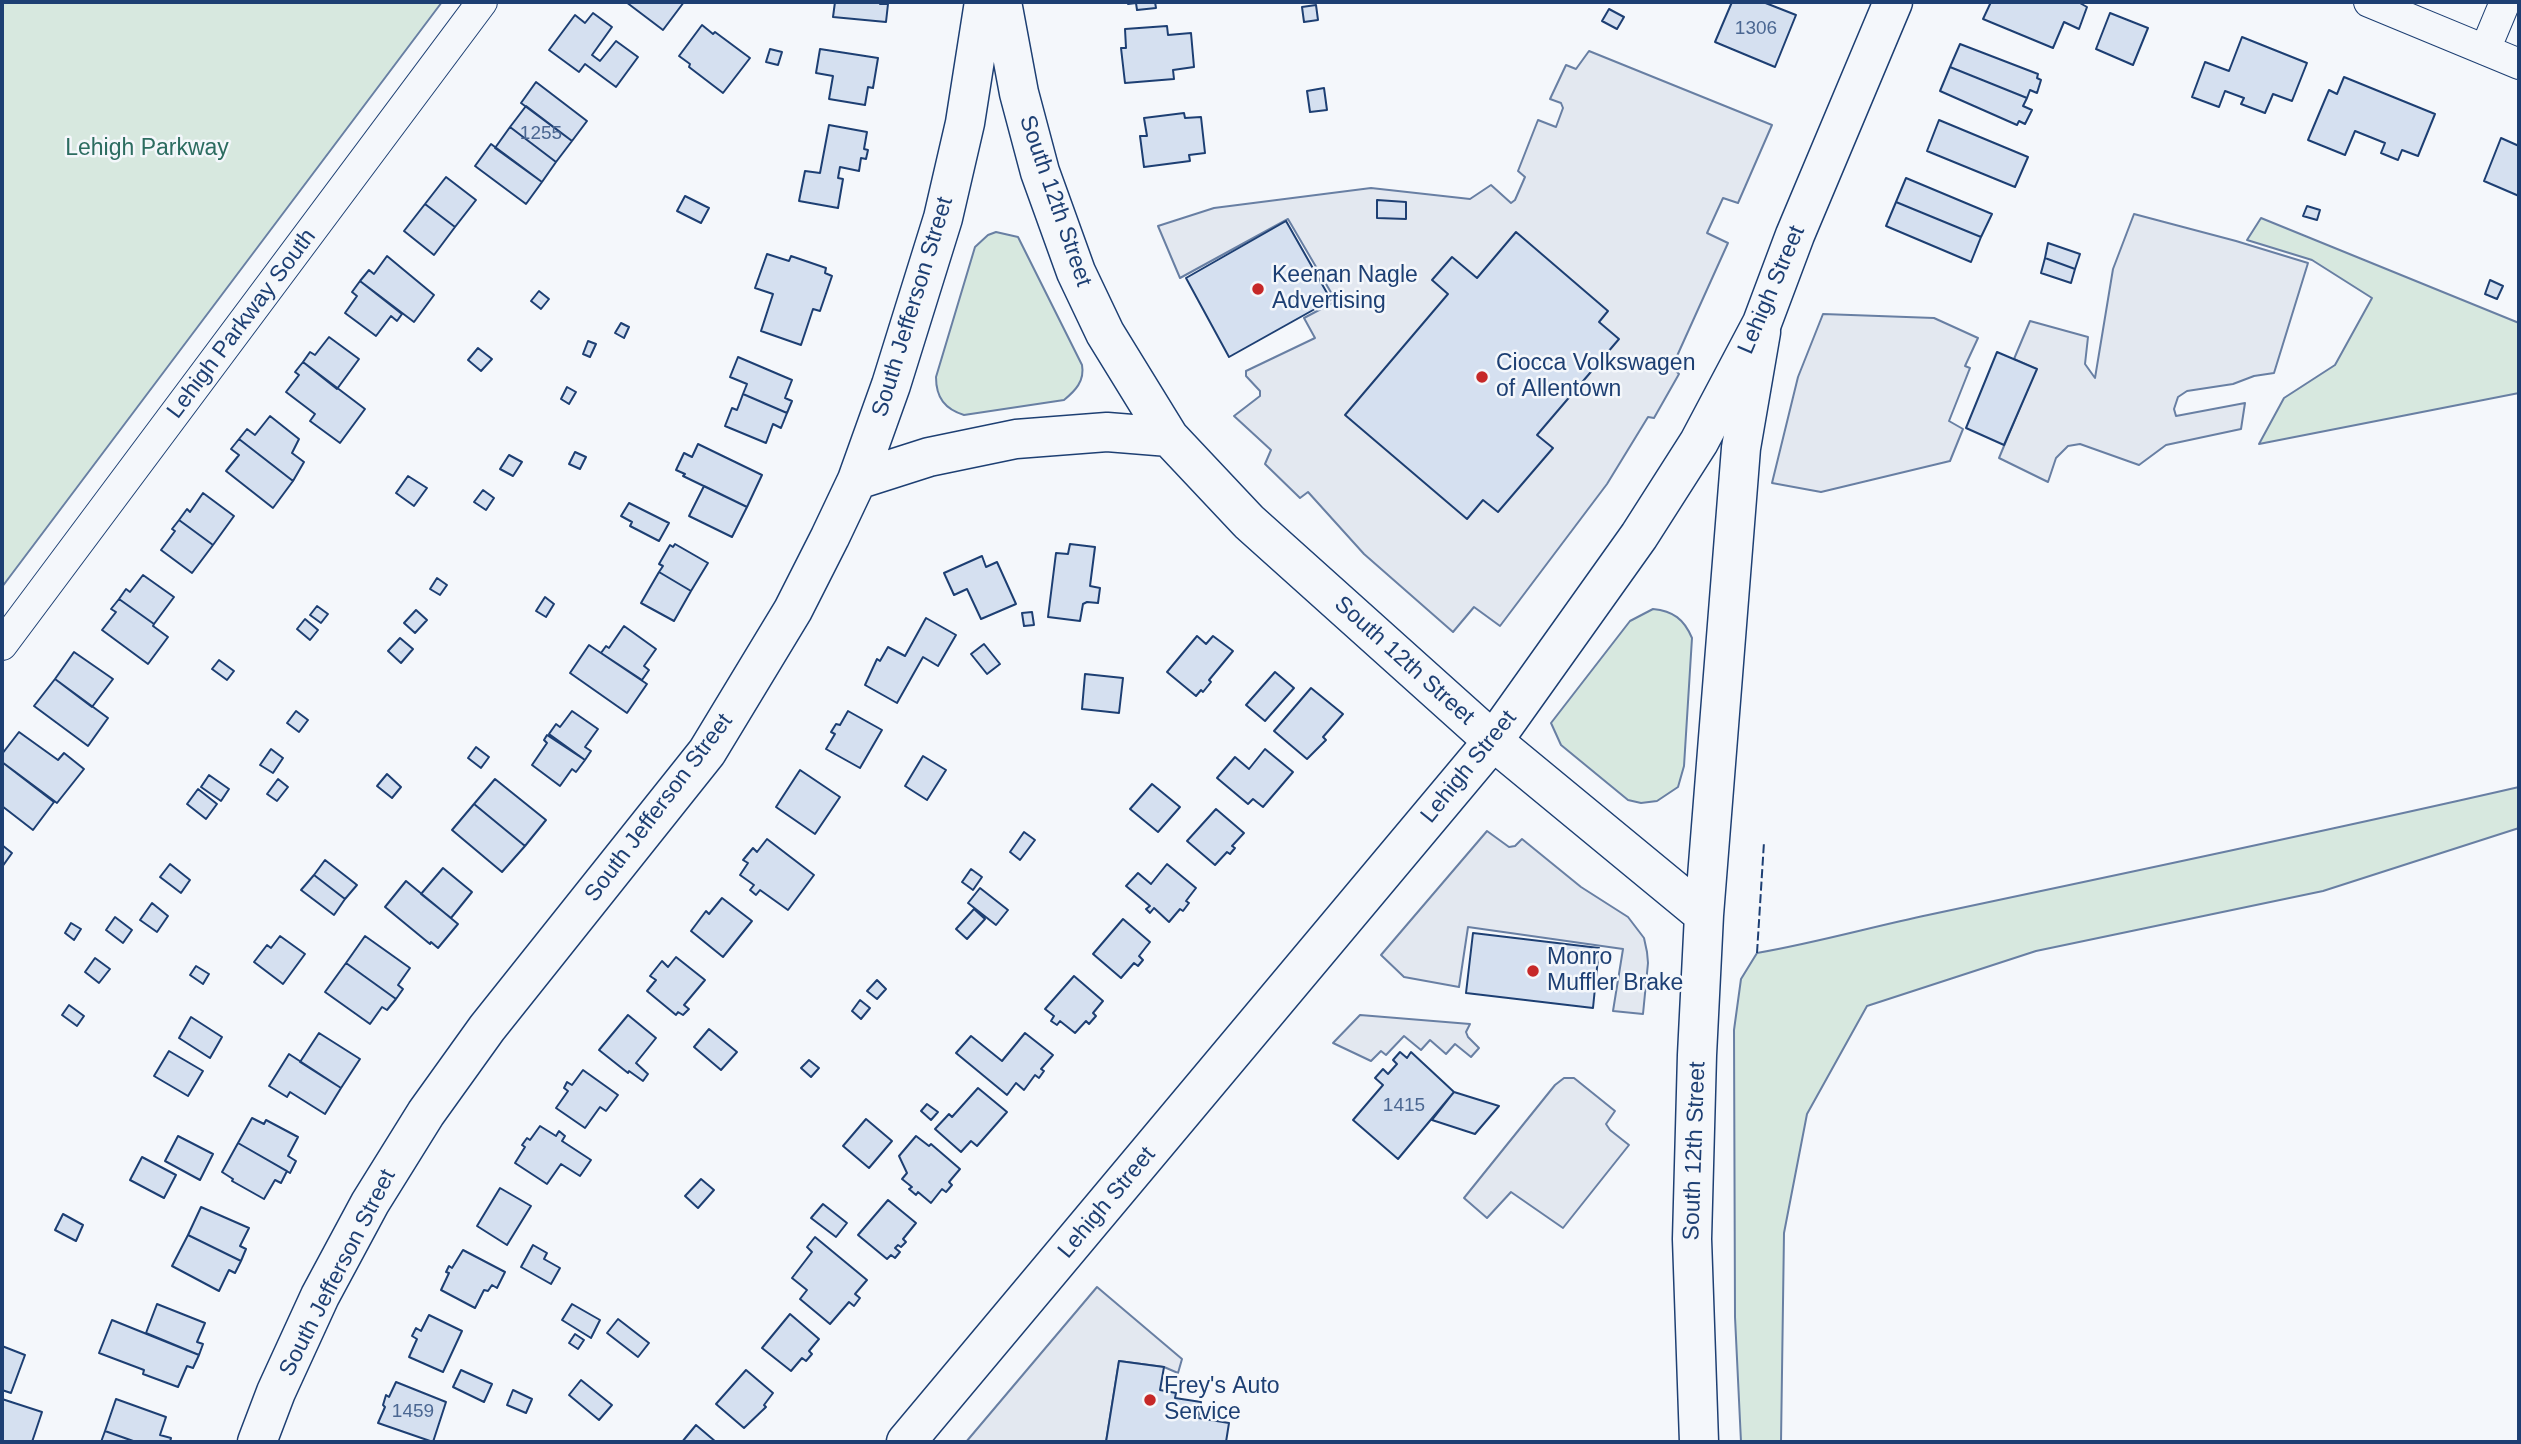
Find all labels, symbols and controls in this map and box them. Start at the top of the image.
house number: 1306 [1735,18,1777,40]
street label: South 12th Street [1013,112,1097,290]
house number: 1255 [520,123,562,145]
park label: Lehigh Parkway [65,135,229,163]
street label: South Jefferson Street [866,194,960,420]
street label: Lehigh Street [1733,222,1811,358]
street label: Lehigh Parkway South [162,224,322,424]
place label: Keenan Nagle Advertising [1272,262,1418,316]
marker: Keenan Nagle Advertising [1250,281,1266,297]
place label: Ciocca Volkswagen of Allentown [1496,350,1695,404]
marker: Ciocca Volkswagen of Allentown [1474,369,1490,385]
street label: South 12th Street [1328,591,1480,731]
street label: Lehigh Street [1415,705,1523,829]
street label: South Jefferson Street [579,708,739,908]
place label: Monro Muffler Brake [1547,944,1683,998]
marker: Monro Muffler Brake [1525,963,1541,979]
street label: South 12th Street [1678,1061,1712,1241]
house number: 1415 [1383,1095,1425,1117]
street label: Lehigh Street [1052,1142,1162,1264]
street label: South Jefferson Street [274,1165,402,1381]
place label: Frey's Auto Service [1164,1373,1280,1427]
marker: Frey's Auto Service [1142,1392,1158,1408]
house number: 1459 [392,1401,434,1423]

